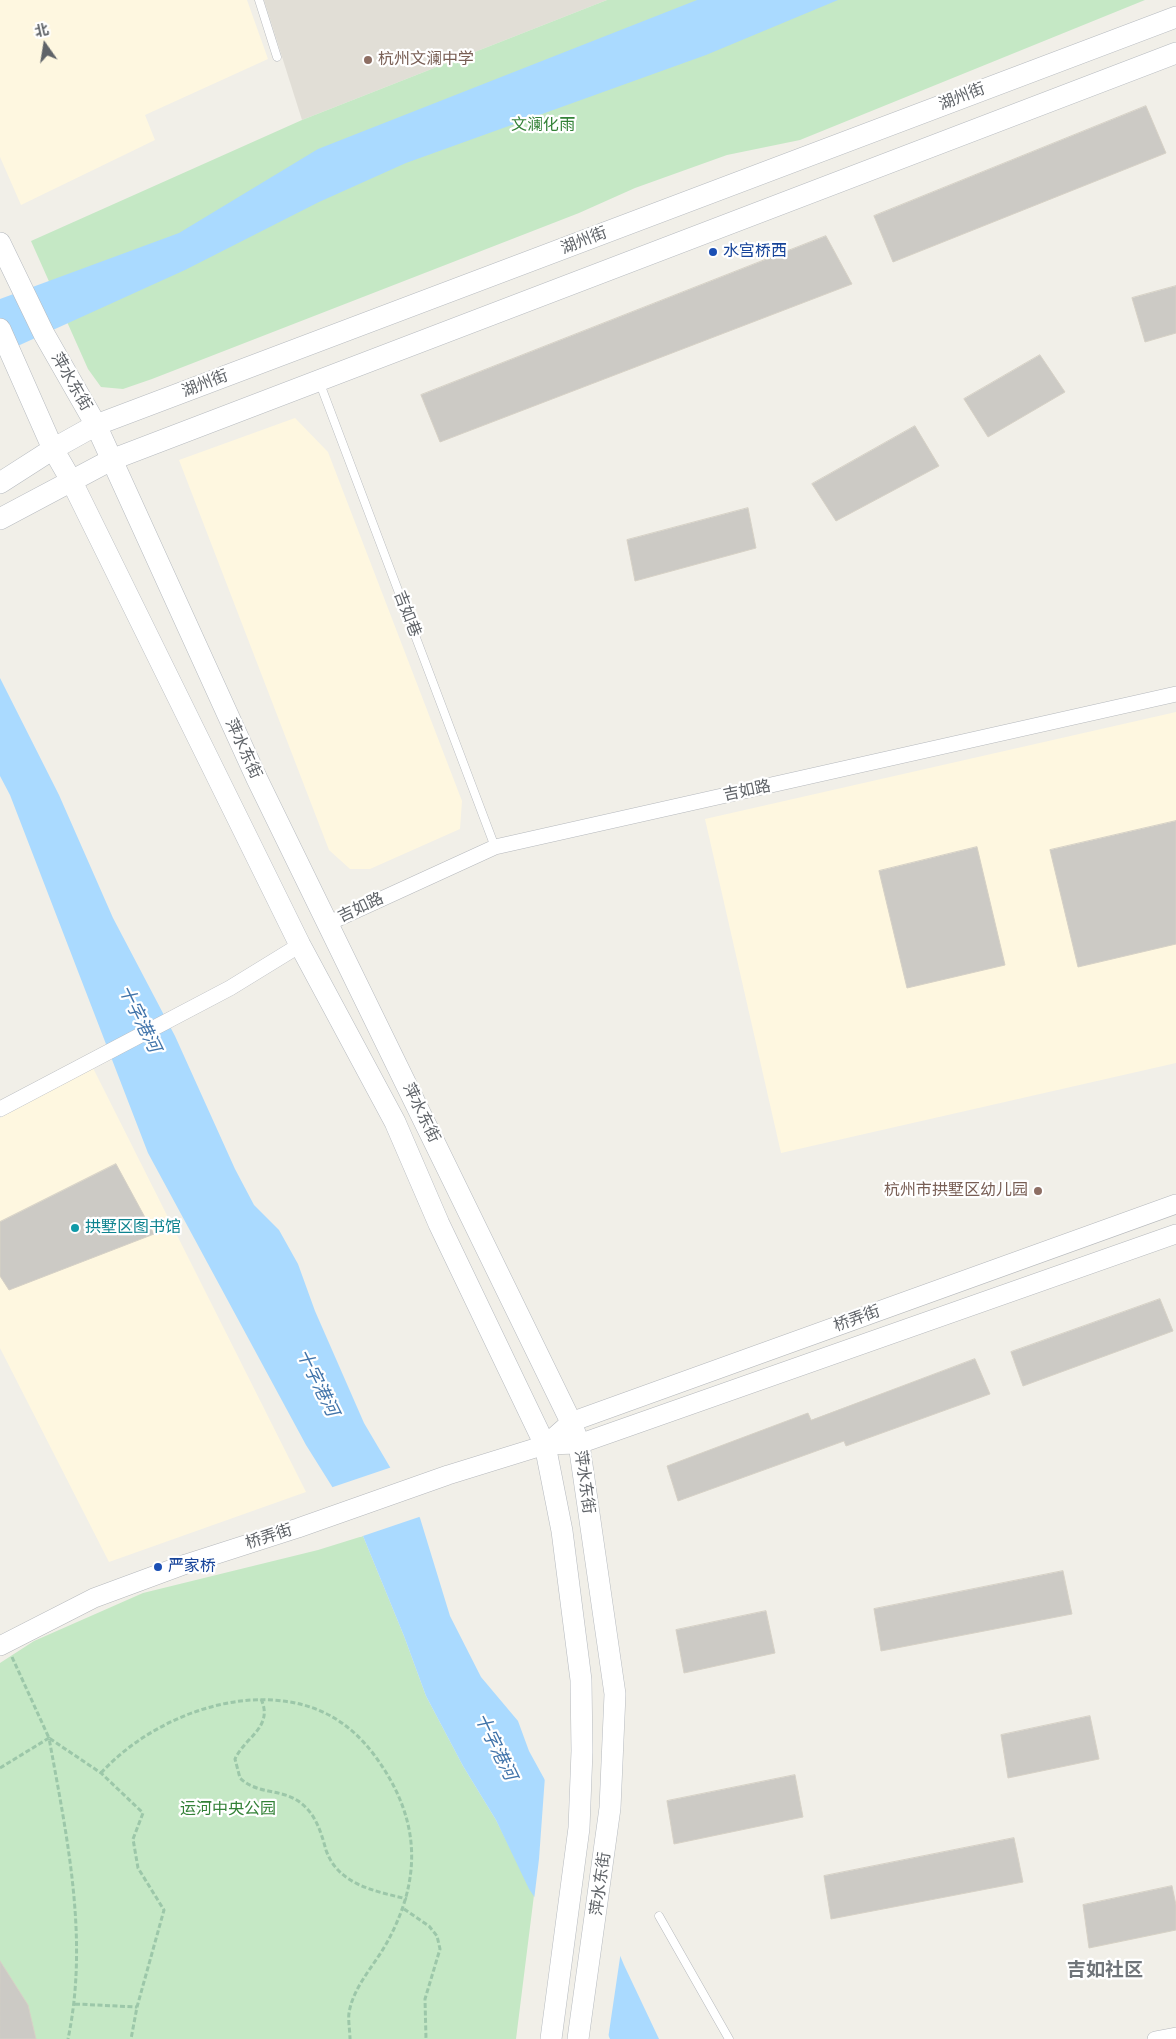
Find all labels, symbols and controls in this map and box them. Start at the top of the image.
north arrow [20,20,70,70]
text: 北 [33,21,50,40]
place label: 杭州文澜中学 [378,50,474,70]
marker: 杭州文澜中学 [362,54,374,66]
street label: 湖州街 [936,79,988,115]
park label: 文澜化雨 [511,116,575,136]
street label: 湖州街 [558,223,610,259]
place label: 水宫桥西 [723,242,787,262]
marker: 水宫桥西 [707,246,719,258]
street label: 萍水东街 [47,349,95,415]
street label: 湖州街 [179,366,231,402]
street label: 吉如巷 [389,588,425,640]
street label: 萍水东街 [221,716,265,782]
street label: 吉如路 [722,777,772,805]
street label: 吉如路 [335,889,387,927]
water label: 十字港河 [114,982,164,1056]
street label: 萍水东街 [398,1080,444,1146]
place label: 杭州市拱墅区幼儿园 [884,1181,1028,1201]
marker: 杭州市拱墅区幼儿园 [1032,1185,1044,1197]
place label: 拱墅区图书馆 [85,1218,181,1238]
marker: 拱墅区图书馆 [69,1222,81,1234]
street label: 桥弄街 [831,1302,883,1336]
water label: 十字港河 [292,1346,342,1420]
street label: 萍水东街 [570,1449,598,1515]
street label: 桥弄街 [243,1520,295,1554]
place label: 严家桥 [168,1557,216,1577]
marker: 严家桥 [152,1561,164,1573]
water label: 十字港河 [470,1710,520,1784]
park label: 运河中央公园 [180,1800,276,1820]
street label: 萍水东街 [587,1851,615,1917]
district label: 吉如社区 [1067,1960,1143,1982]

